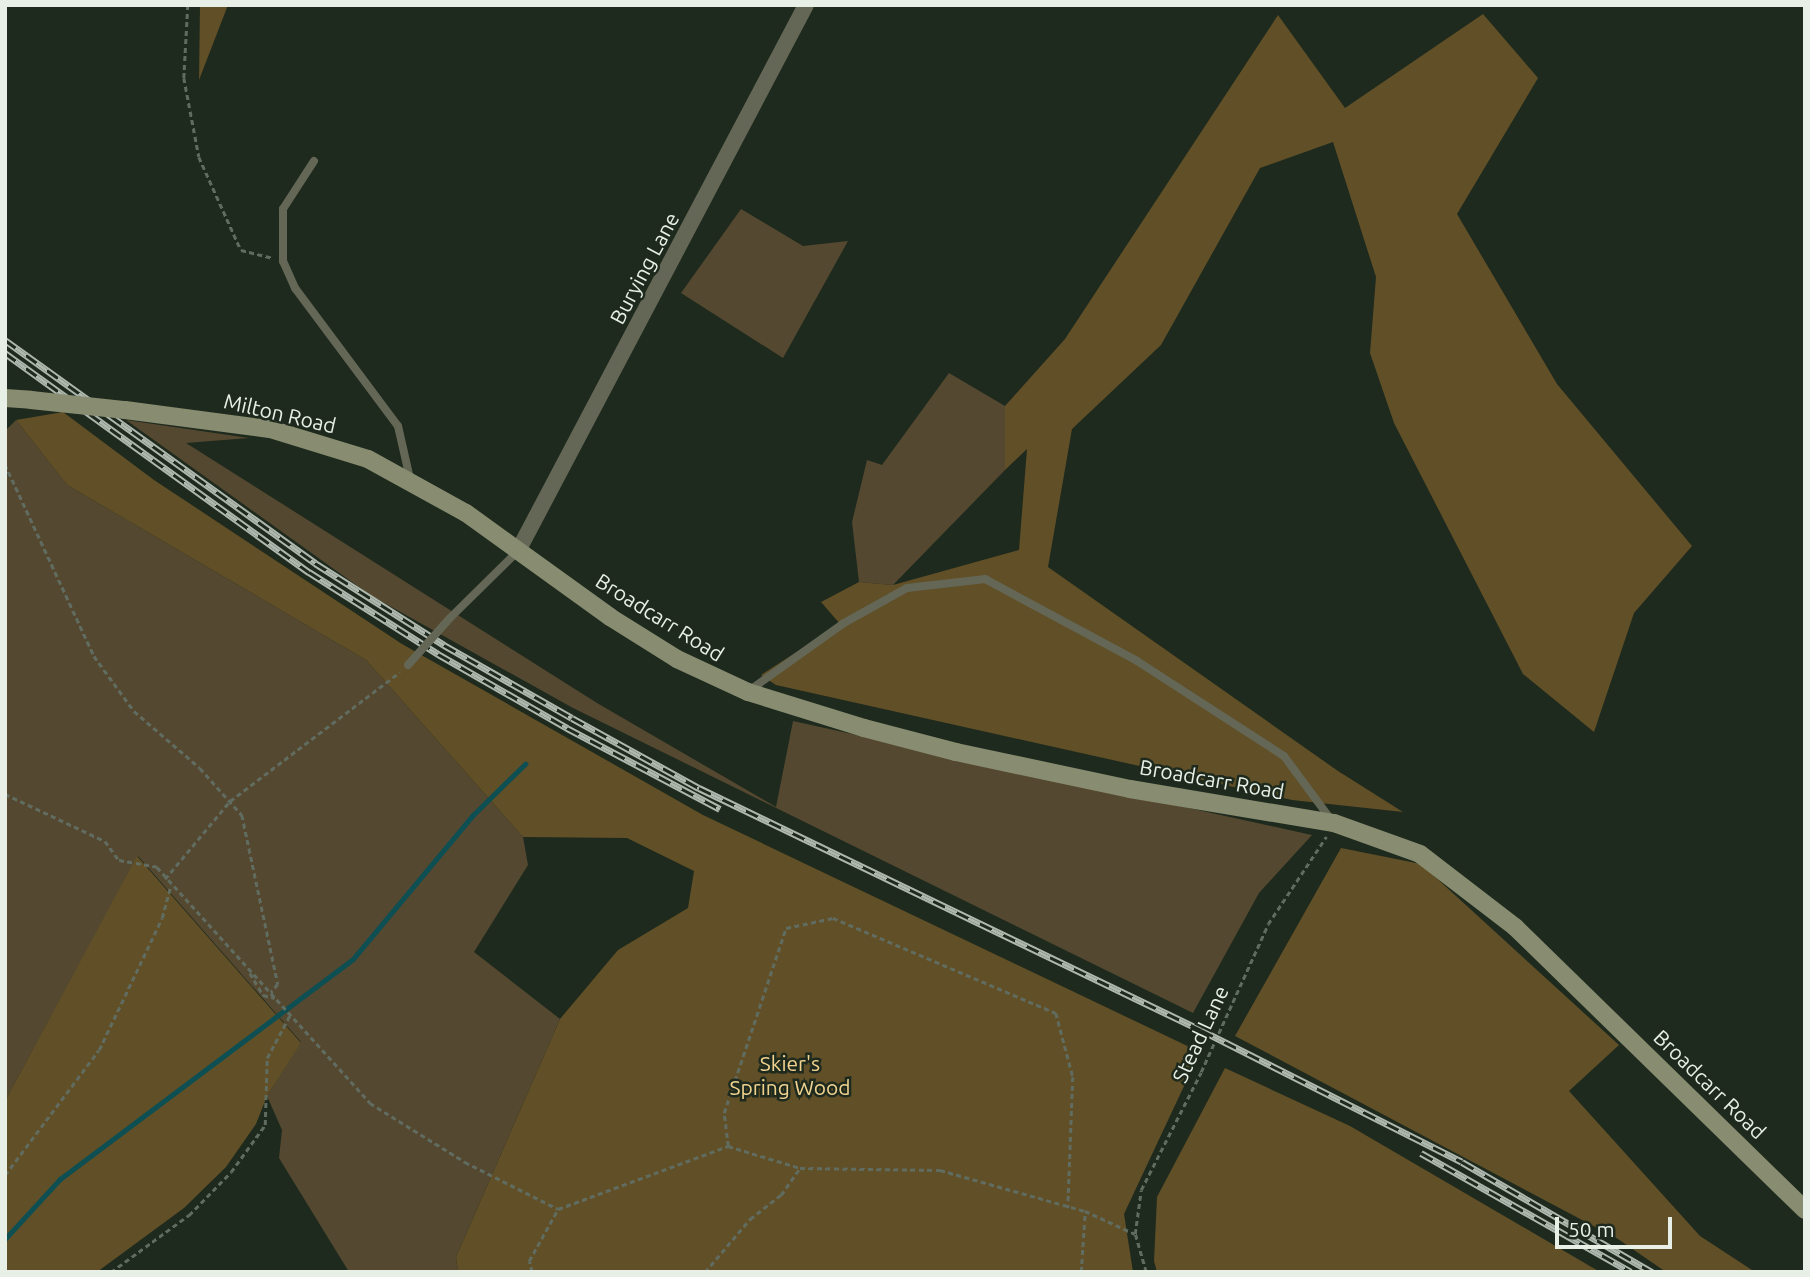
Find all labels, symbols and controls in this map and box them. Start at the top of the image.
street label: Burying Lane [604,208,684,328]
street label: Milton Road [221,388,339,438]
street label: Broadcarr Road [591,568,729,666]
street label: Broadcarr Road [1138,754,1286,804]
street label: Stead Lane [1167,982,1233,1086]
street label: Broadcarr Road [1649,1024,1771,1144]
park label: Skier's Spring Wood [729,1050,851,1100]
scale bar [1558,1204,1675,1248]
text: 50 m [1568,1217,1615,1241]

